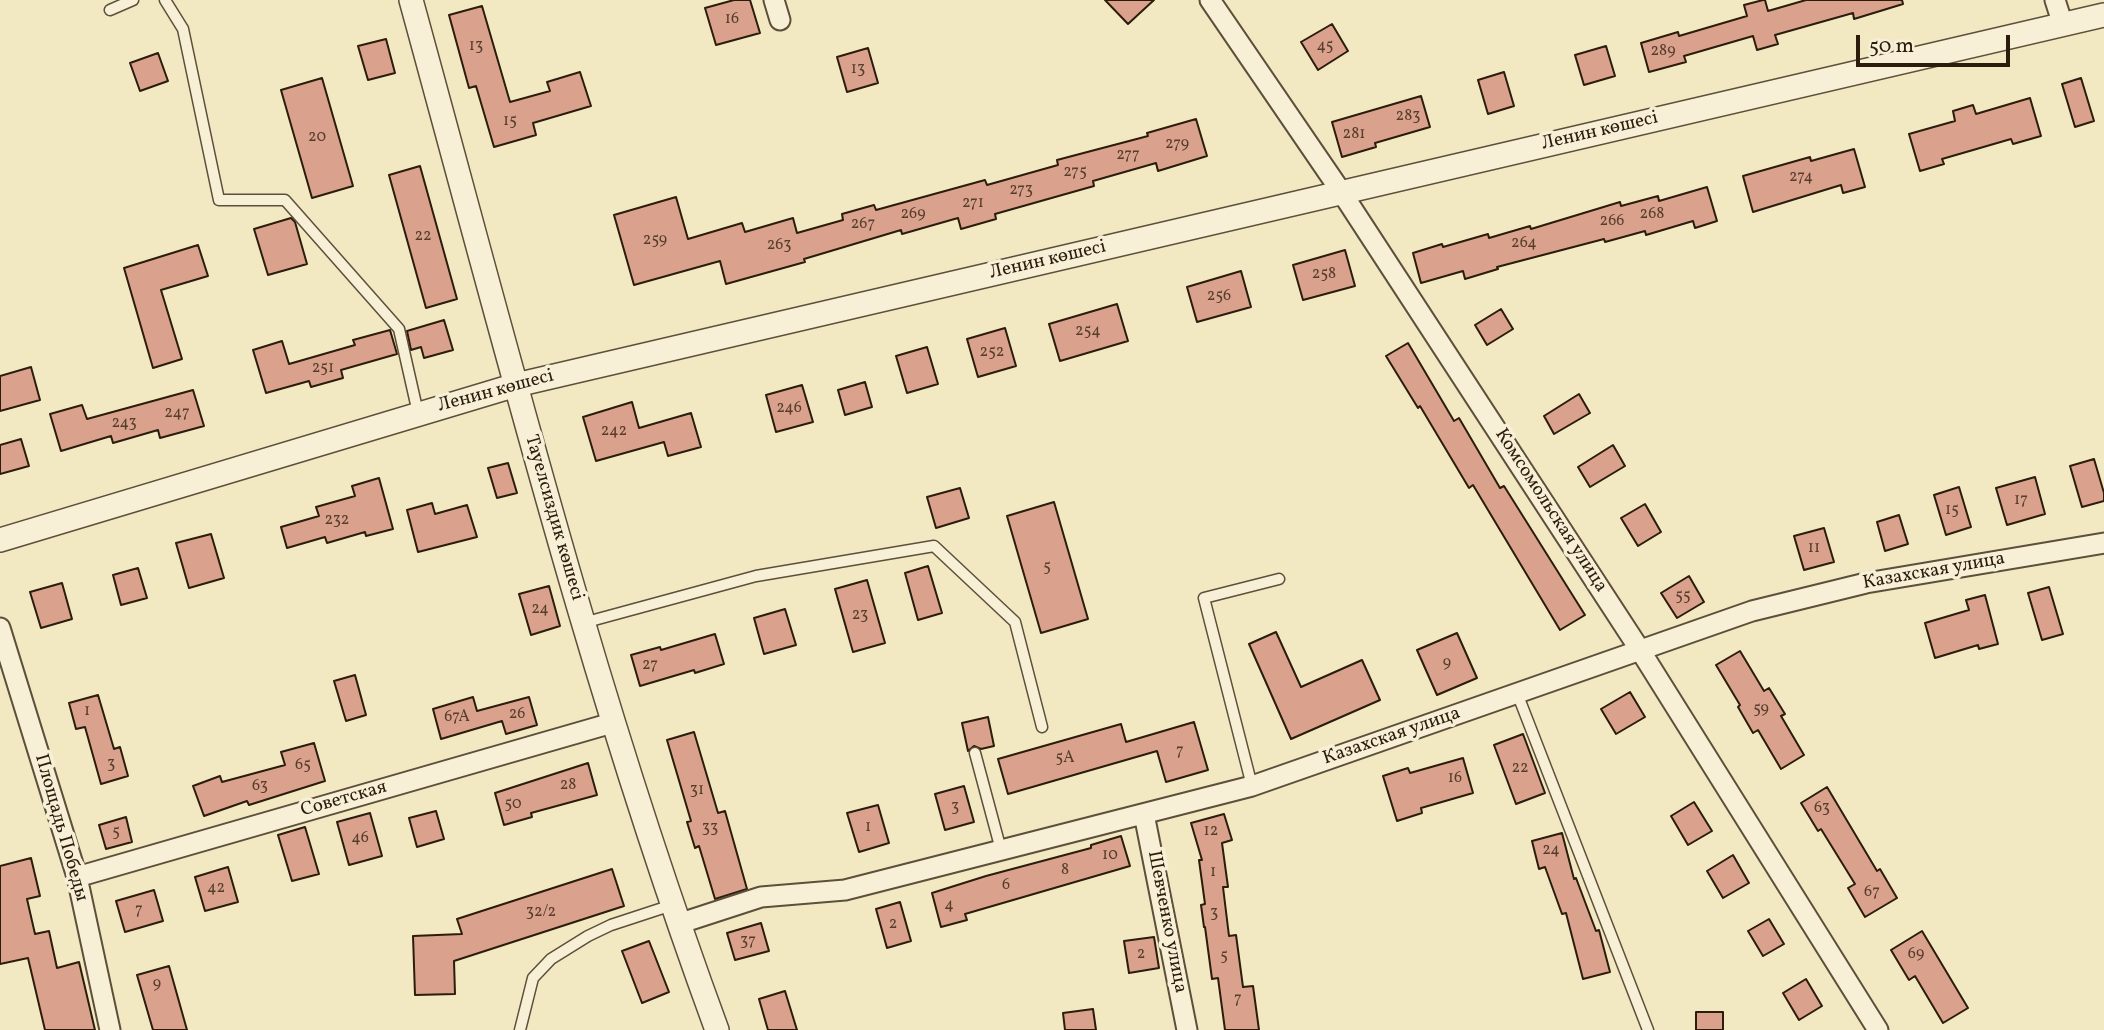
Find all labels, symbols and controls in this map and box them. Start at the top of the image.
house number: 16 [725,10,739,30]
scale bar [1859,21,2013,65]
text: 50 m [1869,32,1914,61]
house number: 13 [469,37,483,57]
house number: 45 [1317,37,1333,57]
house number: 289 [1650,42,1676,62]
house number: 13 [851,60,865,80]
house number: 283 [1396,107,1420,127]
street label: Ленин көшесі [1539,107,1661,157]
house number: 15 [503,112,517,132]
house number: 281 [1343,125,1365,145]
house number: 20 [308,128,326,148]
house number: 279 [1165,135,1189,155]
house number: 277 [1116,146,1140,166]
house number: 275 [1063,163,1087,183]
house number: 274 [1789,168,1813,188]
house number: 273 [1009,181,1033,201]
house number: 271 [962,194,984,214]
house number: 269 [901,205,925,225]
house number: 268 [1640,205,1664,225]
house number: 266 [1600,212,1624,232]
house number: 267 [851,215,875,235]
house number: 22 [414,227,432,247]
house number: 259 [643,231,667,251]
house number: 264 [1511,234,1537,254]
house number: 263 [767,236,791,256]
street label: Ленин көшесі [987,236,1109,286]
house number: 258 [1312,265,1336,285]
house number: 256 [1207,287,1231,307]
house number: 254 [1075,322,1101,342]
house number: 252 [980,343,1004,363]
house number: 251 [312,359,334,379]
street label: Ленин көшесі [435,366,557,418]
house number: 246 [776,399,802,419]
house number: 247 [164,404,190,424]
house number: 243 [111,414,137,434]
house number: 242 [601,422,627,442]
street label: Комсомольская улица [1489,425,1611,597]
street label: Тауелсиздик көшесі [518,432,588,604]
house number: 17 [2014,491,2028,511]
house number: 15 [1945,501,1959,521]
house number: 232 [325,511,349,531]
house number: 11 [1808,539,1820,559]
street label: Казахская улица [1861,548,2007,596]
house number: 5 [1043,558,1051,578]
house number: 55 [1675,587,1691,607]
house number: 24 [531,600,549,620]
house number: 23 [852,606,868,626]
house number: 9 [1443,654,1451,674]
house number: 27 [642,656,658,676]
house number: 59 [1753,700,1769,720]
house number: 1 [84,702,90,722]
street label: Казахская улица [1320,703,1464,771]
house number: 26 [509,705,525,725]
house number: 67А [444,708,470,728]
house number: 7 [1176,742,1184,762]
house number: 5А [1056,749,1074,769]
street label: Площадь Победы [28,752,92,904]
house number: 3 [107,755,115,775]
house number: 65 [295,756,311,776]
house number: 22 [1511,759,1529,779]
house number: 16 [1448,769,1462,789]
house number: 28 [560,776,576,796]
house number: 63 [252,777,268,797]
street label: Советская [298,777,390,823]
house number: 31 [690,781,704,801]
house number: 50 [505,795,521,815]
house number: 3 [951,798,959,818]
house number: 63 [1814,799,1830,819]
house number: 1 [865,818,871,838]
house number: 33 [702,819,718,839]
house number: 12 [1204,822,1218,842]
house number: 5 [112,823,120,843]
house number: 46 [351,829,369,849]
house number: 24 [1542,841,1560,861]
house number: 10 [1102,846,1118,866]
street label: Шевченко улица [1141,849,1191,995]
house number: 8 [1061,861,1069,881]
house number: 1 [1210,863,1216,883]
house number: 6 [1002,876,1010,896]
house number: 42 [207,879,225,899]
house number: 67 [1864,883,1880,903]
house number: 4 [944,896,954,916]
house number: 7 [135,901,143,921]
house number: 32/2 [526,903,556,923]
house number: 3 [1210,904,1218,924]
house number: 2 [889,915,897,935]
house number: 37 [740,932,756,952]
house number: 2 [1137,945,1145,965]
house number: 69 [1908,945,1924,965]
house number: 5 [1220,947,1228,967]
house number: 9 [153,975,161,995]
house number: 7 [1234,990,1242,1010]

